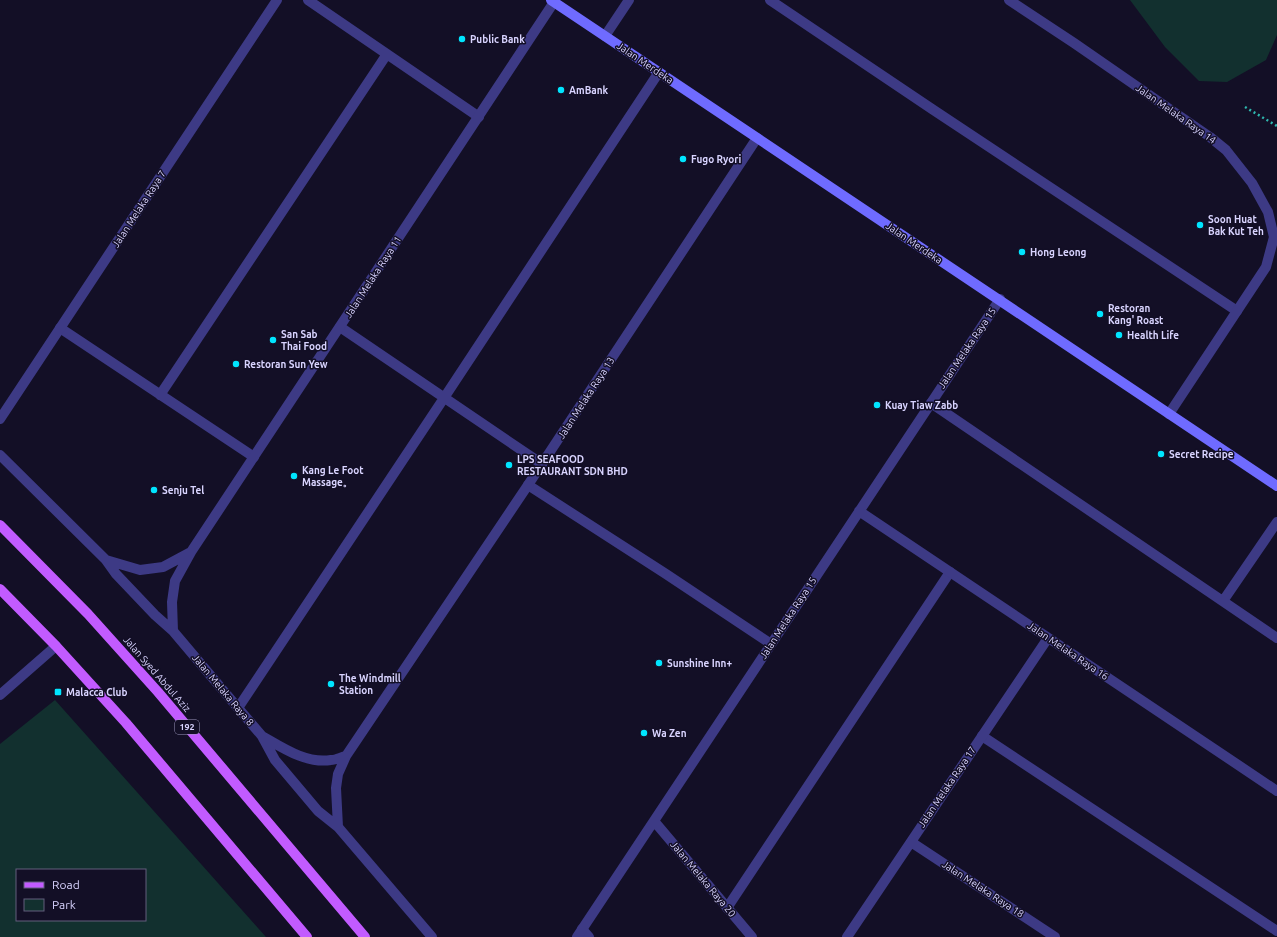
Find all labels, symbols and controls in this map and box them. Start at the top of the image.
marker: Public Bank [457,34,467,44]
place label: Public Bank [470,34,525,45]
street label: Jalan Merdeka [615,40,675,86]
street label: Jalan Melaka Raya 14 [1134,82,1218,146]
marker: AmBank [556,85,566,95]
place label: AmBank [569,85,609,96]
marker: Fugo Ryori [678,154,688,164]
place label: Fugo Ryori [691,154,741,165]
street label: Jalan Melaka Raya 7 [110,168,168,250]
place label: Soon Huat Bak Kut Teh [1208,214,1264,237]
street label: Jalan Merdeka [884,220,944,266]
marker: Soon Huat Bak Kut Teh [1195,220,1205,230]
street label: Jalan Melaka Raya 11 [342,234,404,320]
marker: Hong Leong [1017,247,1027,257]
place label: Hong Leong [1030,247,1087,258]
place label: Restoran Kang' Roast [1108,303,1164,326]
street label: Jalan Melaka Raya 15 [936,305,998,391]
marker: Restoran Kang' Roast [1095,309,1105,319]
place label: San Sab Thai Food [281,329,327,352]
marker: Health Life [1114,330,1124,340]
place label: Health Life [1127,330,1179,341]
marker: San Sab Thai Food [268,335,278,345]
street label: Jalan Melaka Raya 13 [555,355,617,441]
marker: Restoran Sun Yew [231,359,241,369]
place label: Restoran Sun Yew [244,359,328,370]
marker: Kuay Tiaw Zabb [872,400,882,410]
place label: Kuay Tiaw Zabb [885,400,958,411]
marker: Secret Recipe [1156,449,1166,459]
place label: Secret Recipe [1169,449,1234,460]
place label: LPS SEAFOOD RESTAURANT SDN BHD [517,454,628,477]
marker: LPS SEAFOOD RESTAURANT SDN BHD [504,460,514,470]
place label: Kang Le Foot Massage。 [302,465,364,488]
marker: Kang Le Foot Massage。 [289,471,299,481]
marker: Senju Tel [149,485,159,495]
place label: Senju Tel [162,485,204,496]
street label: Jalan Melaka Raya 15 [757,575,819,661]
street label: Jalan Melaka Raya 16 [1025,620,1111,682]
street label: Jalan Syed Abdul Aziz [121,634,193,714]
street label: Jalan Melaka Raya 8 [190,652,256,728]
marker: Sunshine Inn+ [654,658,664,668]
place label: Sunshine Inn+ [667,658,732,669]
place label: The Windmill Station [339,673,401,696]
marker: The Windmill Station [326,679,336,689]
marker: Malacca Club [53,687,63,697]
place label: Malacca Club [66,687,127,698]
road number: 192 [175,720,199,734]
marker: Wa Zen [639,728,649,738]
place label: Wa Zen [652,728,687,739]
street label: Jalan Melaka Raya 17 [916,744,978,830]
street label: Jalan Melaka Raya 20 [668,839,738,919]
street label: Jalan Melaka Raya 18 [940,858,1026,920]
legend [16,869,146,921]
text: Road [52,878,80,891]
text: Park [52,898,76,911]

